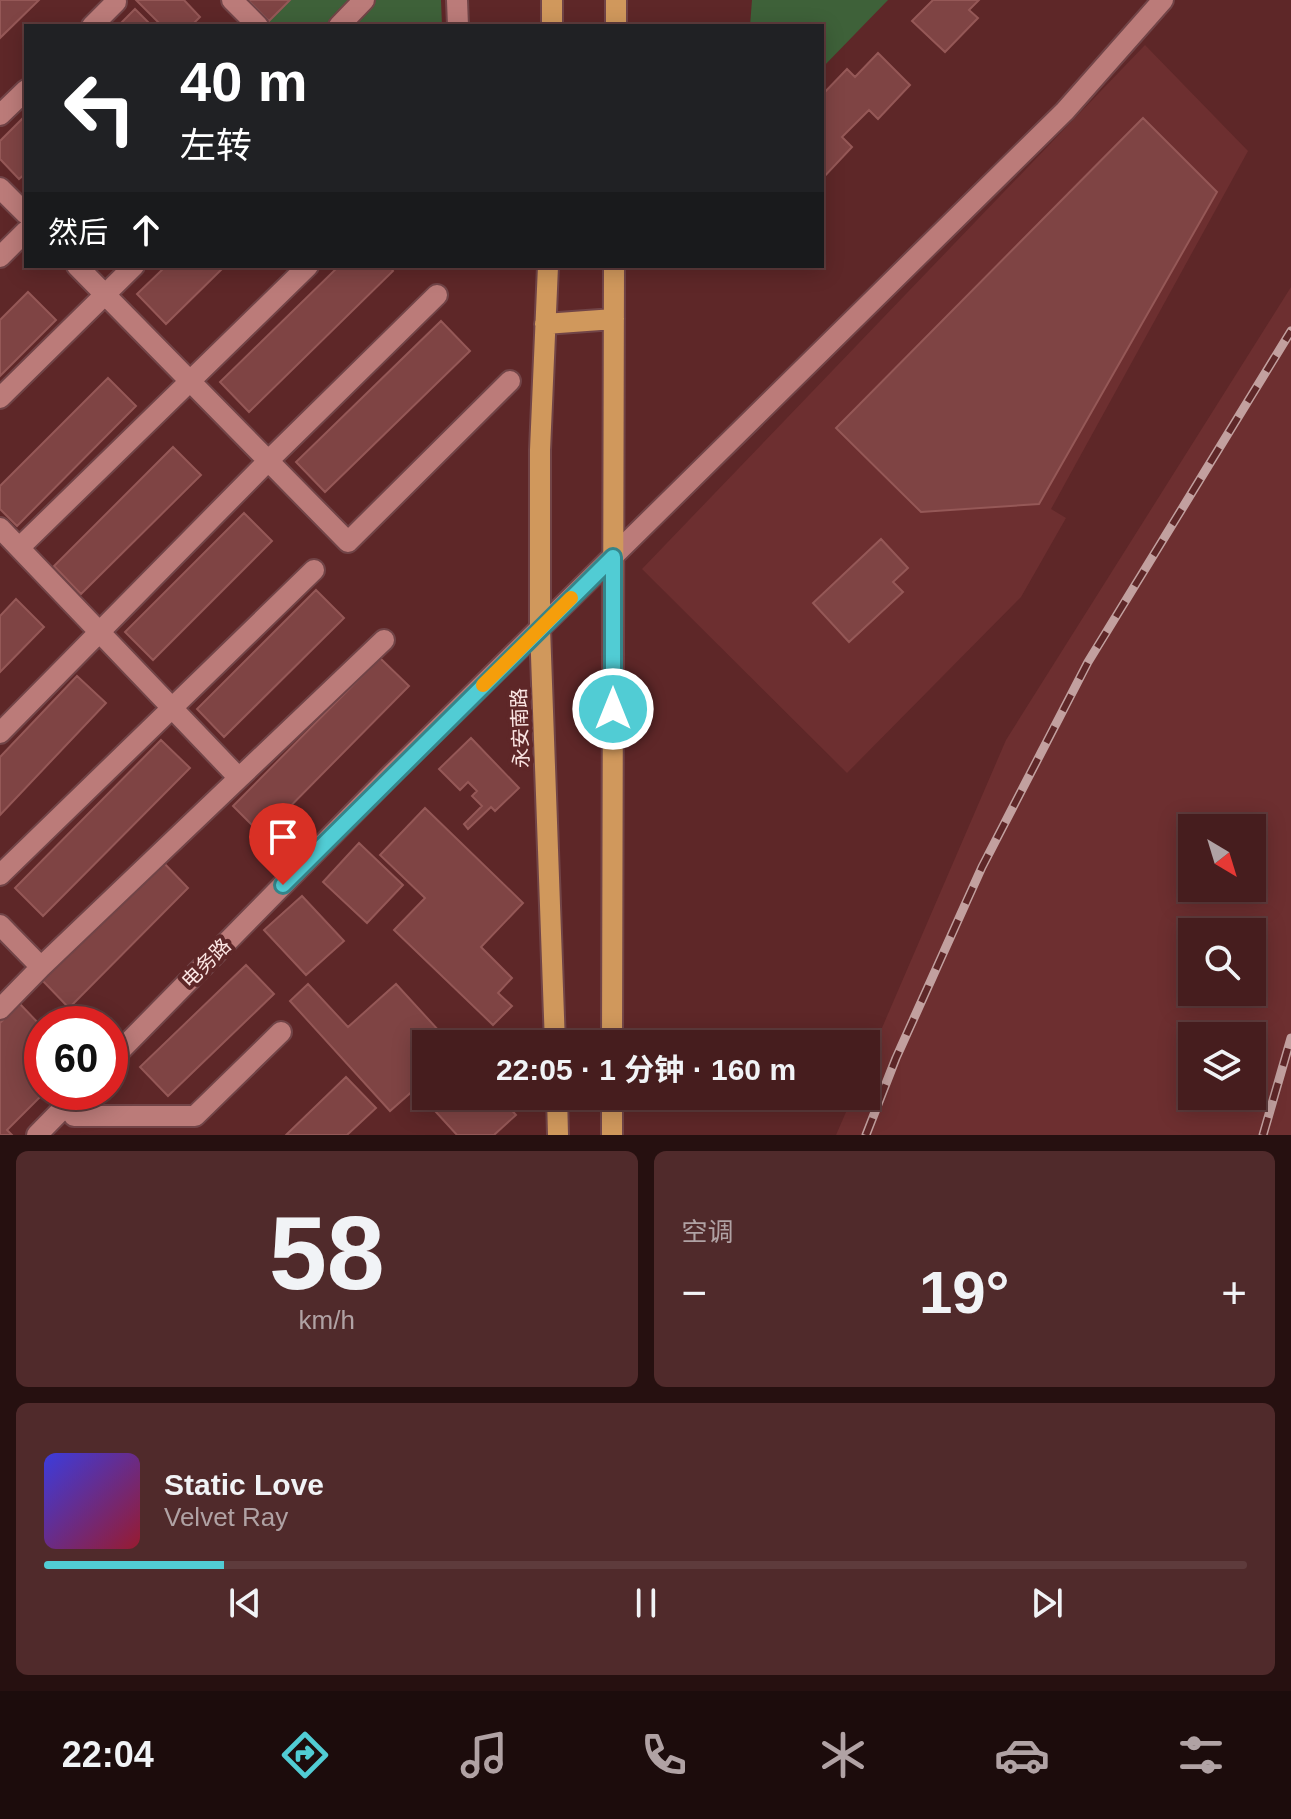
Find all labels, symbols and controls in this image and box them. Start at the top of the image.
text: 40 m [180,50,308,113]
icon: left [48,56,152,160]
text: 左转 [180,125,252,166]
icon: ahead [124,208,168,252]
text: 然后 [48,216,108,249]
position arrow [571,667,655,751]
street label: 永安南路 [508,688,532,768]
pin [249,803,317,885]
north arrow [1178,814,1266,902]
map controls [1178,814,1266,1110]
icon: arrive [261,815,305,859]
button: search [1178,918,1266,1006]
street label: 电务路 [177,934,235,992]
speed limit sign: 60 [24,1006,128,1110]
button: layers [1178,1022,1266,1110]
text: 22:05 · 1 分钟 · 160 m [496,1053,796,1086]
text: 58 [269,1195,385,1311]
text: 空调 [682,1217,734,1247]
text: 19° [919,1259,1010,1326]
text: − [682,1268,707,1317]
text: + [1221,1268,1247,1317]
text: km/h [299,1305,355,1335]
text: Static Love [164,1468,324,1501]
text: Velvet Ray [164,1502,288,1532]
icon: previous [223,1581,267,1625]
icon: pause [624,1581,668,1625]
icon: next [1025,1581,1069,1625]
icon: directions [277,1727,333,1783]
icon: music [456,1727,512,1783]
icon: phone [636,1727,692,1783]
icon: climate [815,1727,871,1783]
icon: car [994,1727,1050,1783]
icon: filters [1173,1727,1229,1783]
text: 22:04 [62,1734,154,1775]

